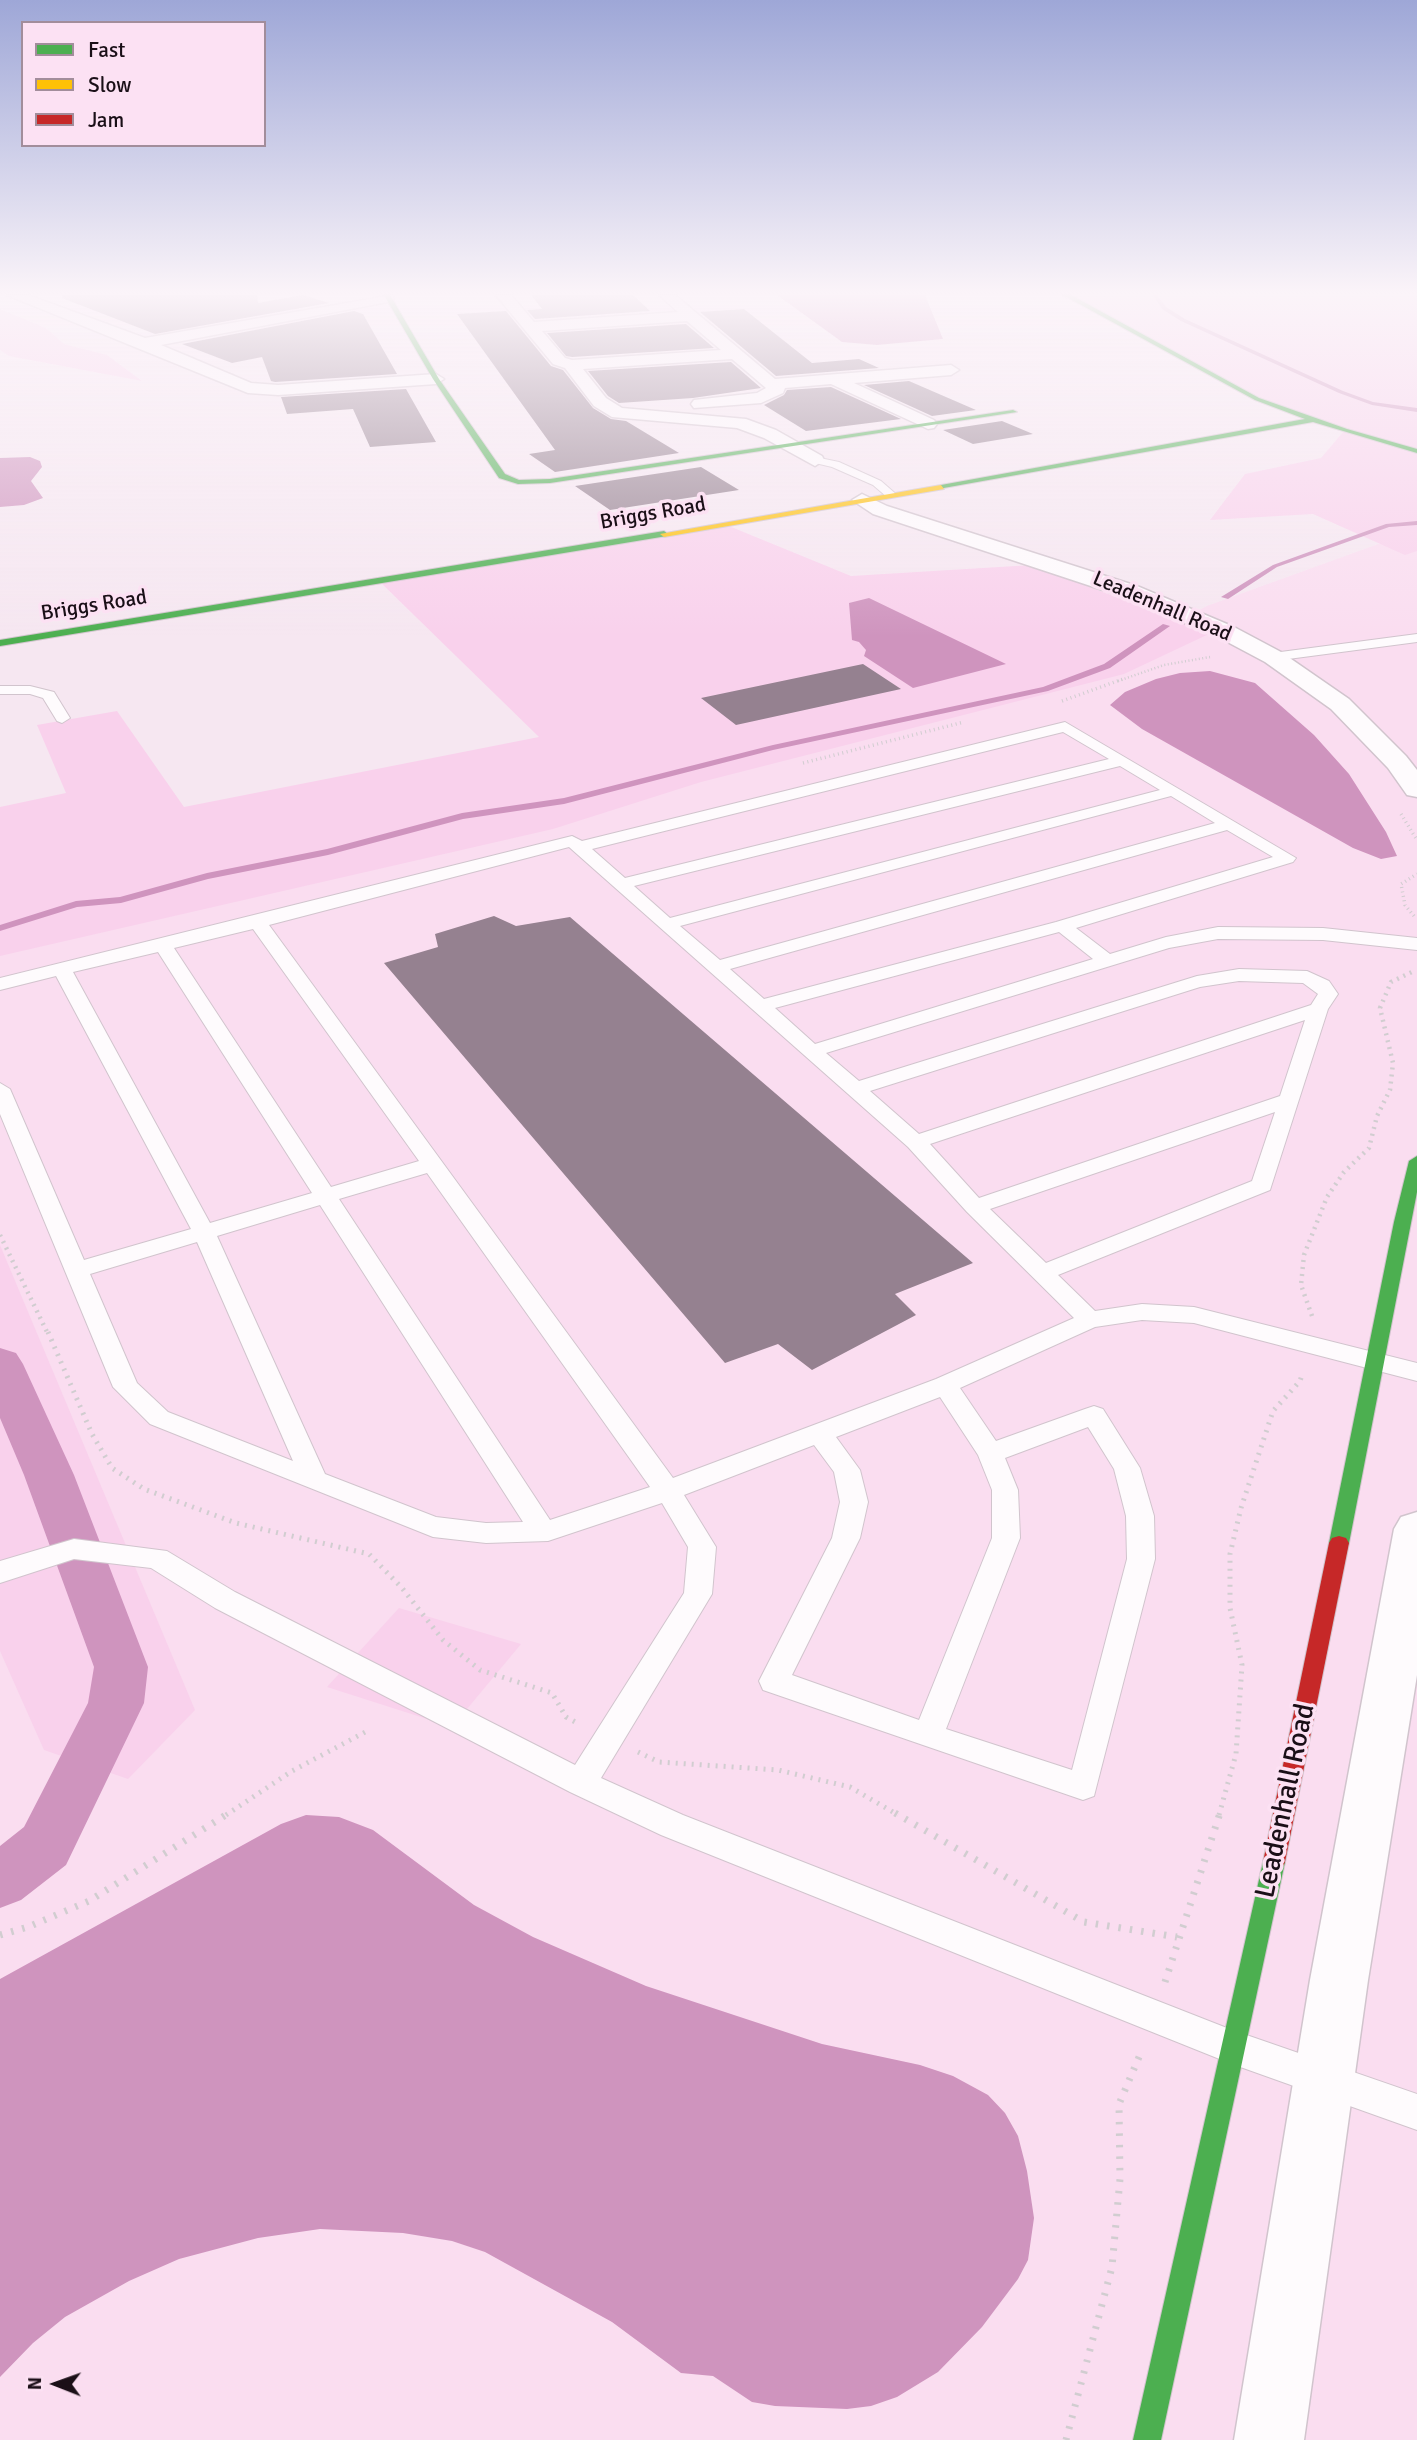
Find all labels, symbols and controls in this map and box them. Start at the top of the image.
legend [21,21,266,147]
text: Fast [88,37,125,63]
text: Slow [88,72,132,98]
text: Jam [88,107,124,133]
street label: Briggs Road [598,492,708,536]
street label: Leadenhall Road [1089,566,1235,648]
street label: Briggs Road [39,585,149,627]
street label: Leadenhall Road [1249,1701,1323,1901]
north arrow [21,2349,91,2419]
text: N [23,2377,47,2390]

